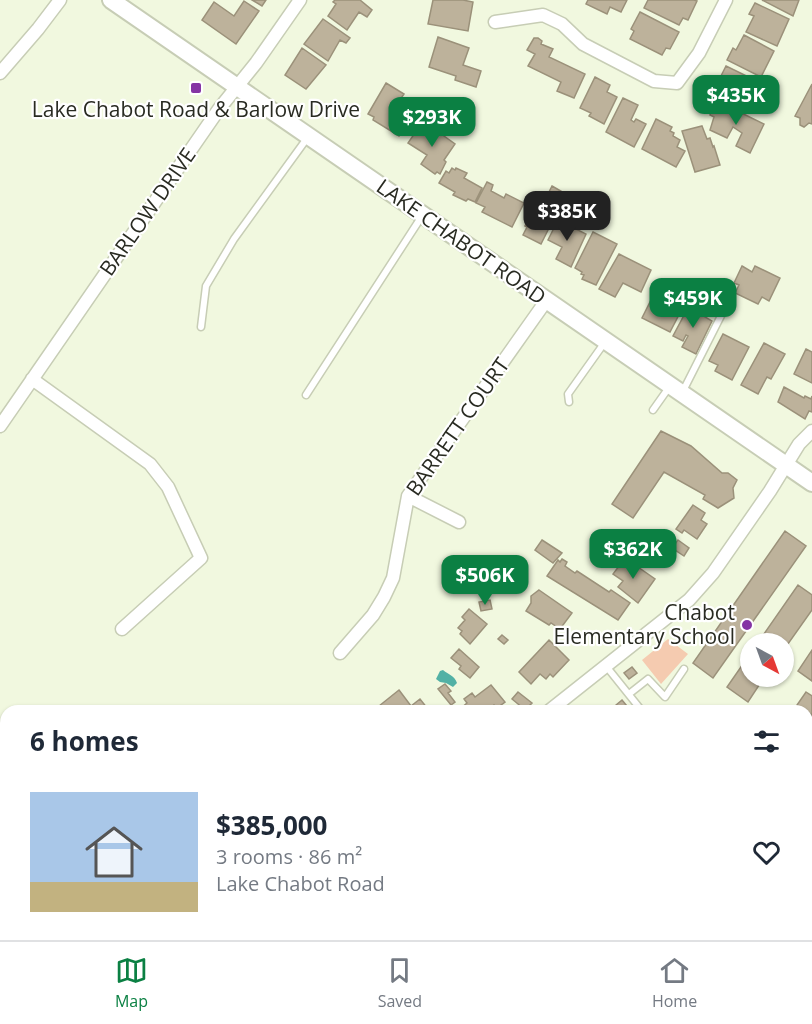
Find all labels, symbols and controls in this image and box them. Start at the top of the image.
pin: $435K [694,75,778,126]
marker: Lake Chabot Road & Barlow Drive [189,81,203,95]
text: $435K [706,81,766,108]
place label: Lake Chabot Road & Barlow Drive [32,95,360,123]
pin: $293K [390,97,474,148]
text: $293K [402,103,462,130]
street label: BARLOW DRIVE [93,142,202,281]
street label: LAKE CHABOT ROAD [371,172,552,310]
pin: $385K [525,191,609,242]
text: $385K [537,197,597,224]
pin: $459K [651,278,735,329]
text: $459K [663,284,723,311]
street label: BARRETT COURT [399,352,515,501]
pin: $362K [591,529,675,580]
text: $362K [603,535,663,562]
pin: $506K [443,555,527,606]
text: $506K [455,561,515,588]
place label: Chabot Elementary School [553,598,735,650]
marker: Chabot Elementary School [740,618,754,632]
north arrow [740,633,794,687]
map controls [740,633,794,687]
text: 6 homes [30,723,139,759]
icon: filters [750,725,783,758]
text: $385,000 [216,807,327,843]
icon: home [78,816,150,888]
icon: heart [750,836,783,869]
text: 3 rooms · 86 m² [216,843,362,870]
text: Lake Chabot Road [216,870,385,897]
tab: Map [115,954,148,1012]
tab: Saved [378,954,422,1012]
tab: Home [652,954,697,1012]

